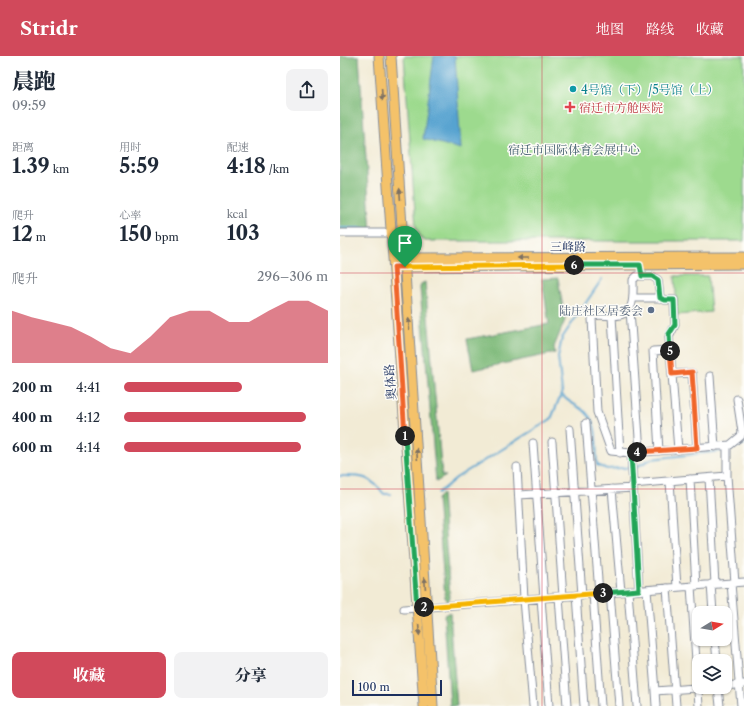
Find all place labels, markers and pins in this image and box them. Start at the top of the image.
place label: 4号馆（下）/5号馆（上） [581,82,719,97]
marker: 4号馆（下）/5号馆（上） [568,84,578,94]
place label: 宿迁市方舱医院 [579,100,663,115]
marker: 宿迁市方舱医院 [564,101,576,113]
pin [388,226,422,267]
pin: 6 [564,255,584,275]
place label: 陆庄社区居委会 [559,303,643,318]
marker: 陆庄社区居委会 [646,305,656,315]
pin: 5 [660,341,680,361]
pin: 1 [395,426,415,446]
pin: 4 [627,442,647,462]
pin: 3 [593,583,613,603]
pin: 2 [414,597,434,617]

